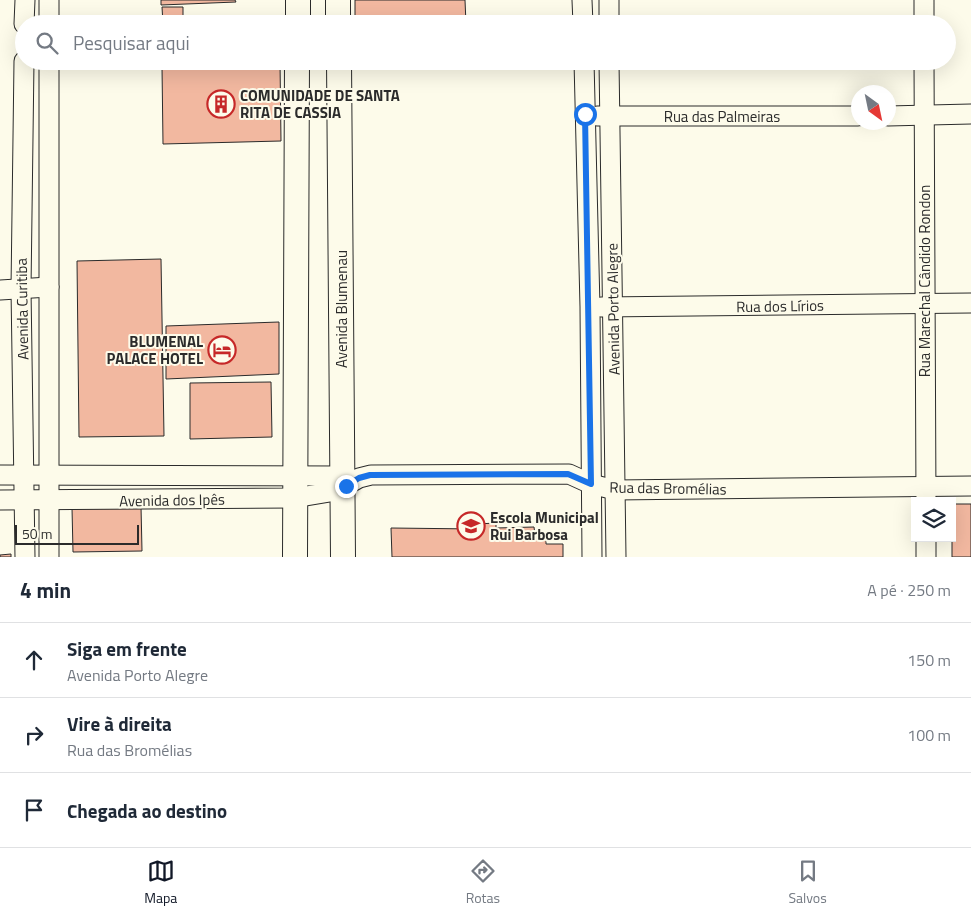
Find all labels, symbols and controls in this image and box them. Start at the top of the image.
search box [15,15,956,70]
text: Pesquisar aqui [73,28,190,57]
icon: search [33,29,61,57]
place label: COMUNIDADE DE SANTA RITA DE CASSIA [240,84,400,124]
north arrow [851,85,896,130]
building icon: COMUNIDADE DE SANTA RITA DE CASSIA [206,89,236,119]
route start [574,103,597,126]
street label: Rua das Palmeiras [664,105,780,128]
street label: Rua Marechal Cândido Rondon [913,185,936,377]
street label: Avenida Porto Alegre [600,243,626,375]
street label: Avenida Blumenau [330,250,353,368]
street label: Avenida Curitiba [10,257,34,360]
street label: Rua dos Lírios [736,294,824,318]
place label: BLUMENAL PALACE HOTEL [107,330,203,370]
hotel icon: BLUMENAL PALACE HOTEL [207,335,237,365]
route end [335,475,358,498]
street label: Rua das Bromélias [609,475,727,501]
street label: Avenida dos Ipês [119,488,225,512]
map controls [911,497,956,542]
button: layers [911,497,956,542]
place label: Escola Municipal Rui Barbosa [490,506,599,546]
school or university icon: Escola Municipal Rui Barbosa [456,511,486,541]
scale bar [15,522,139,545]
text: 50 m [22,523,52,544]
text: 4 min [20,574,71,606]
text: A pé · 250 m [867,578,951,602]
text: Siga em frente [67,634,187,663]
icon: ahead [20,646,48,674]
text: 150 m [907,648,951,672]
text: Avenida Porto Alegre [67,663,208,687]
text: Vire à direita [67,709,172,738]
icon: right [20,721,48,749]
text: 100 m [907,723,951,747]
text: Rua das Bromélias [67,738,192,762]
icon: arrive [20,796,48,824]
text: Chegada ao destino [67,796,227,825]
tab: Mapa [144,857,177,908]
tab: Rotas [466,857,500,908]
tab: Salvos [788,857,827,908]

